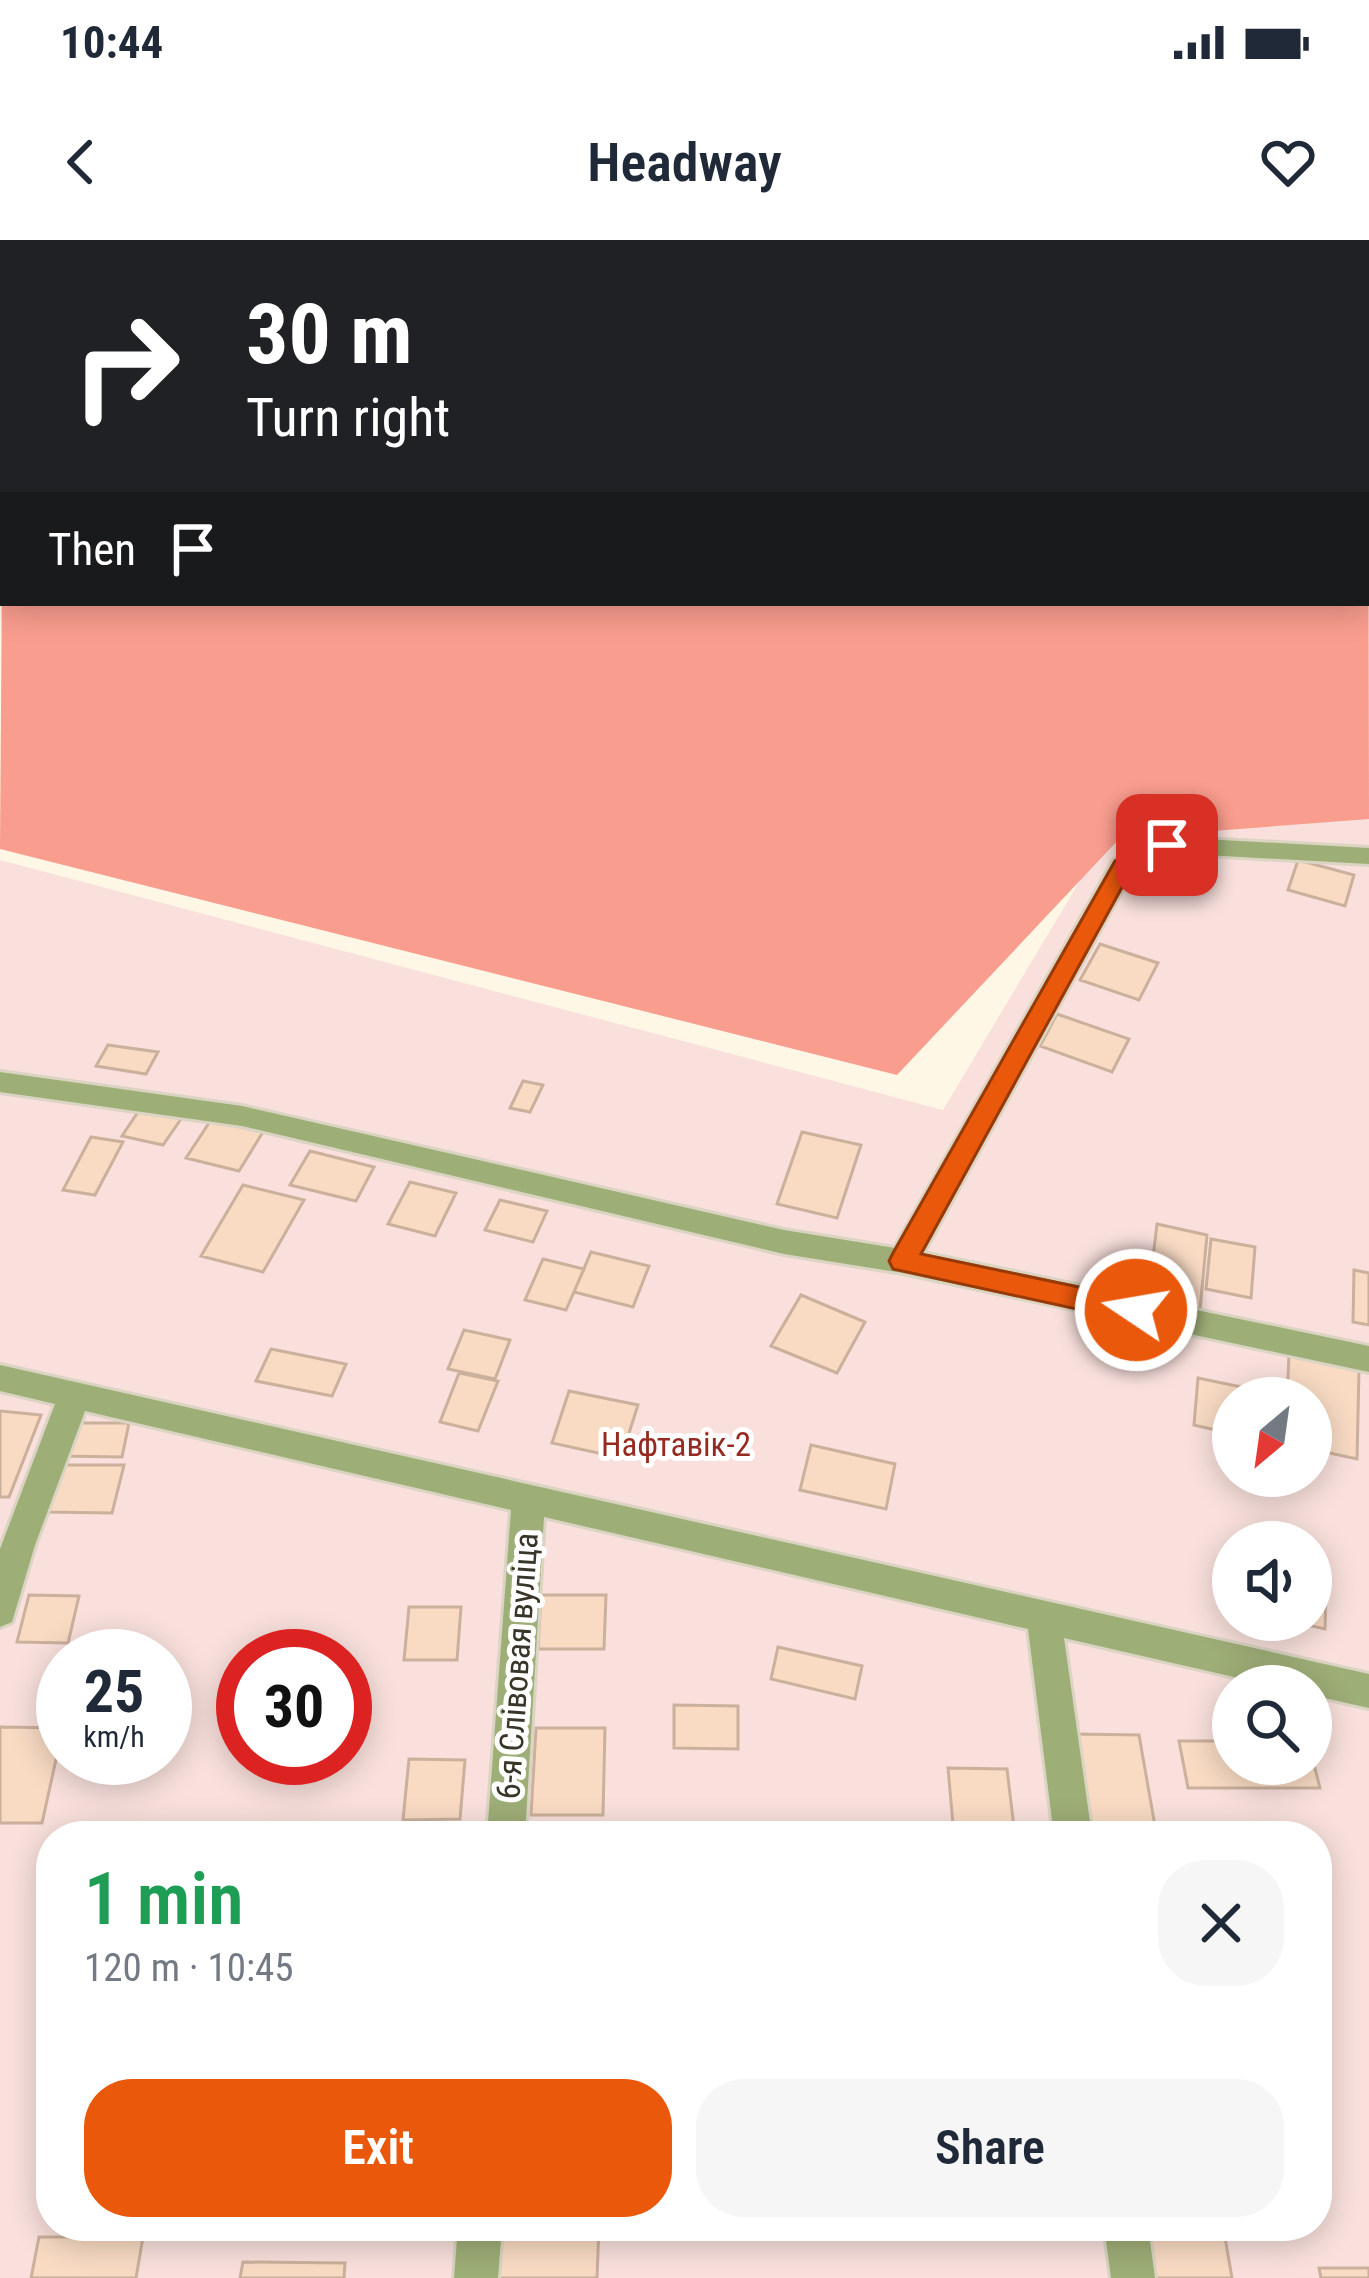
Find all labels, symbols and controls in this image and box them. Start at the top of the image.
text: 10:44 [60,16,163,69]
icon: back [48,129,114,195]
icon: heart [1255,129,1321,195]
text: Headway [587,131,782,194]
text: 30 m [246,285,413,384]
icon: right [48,288,204,444]
text: Turn right [246,386,450,449]
icon: arrive [160,516,226,582]
text: Then [48,523,136,576]
pin [1116,794,1218,896]
icon: arrive [1134,812,1200,878]
position arrow [1073,1247,1199,1373]
north arrow [1212,1377,1332,1497]
map controls [1212,1377,1332,1785]
park label: Нафтавік-2 [601,1425,751,1464]
button: sound [1212,1521,1332,1641]
street label: 6-я Слівовая вуліца [488,1531,546,1801]
speed limit sign: 30 [216,1629,372,1785]
text: 25 [84,1656,144,1727]
button: search [1212,1665,1332,1785]
text: km/h [83,1719,145,1754]
text: 1 min [84,1857,243,1942]
button: close [1158,1860,1284,1986]
text: 120 m · 10:45 [84,1945,294,1991]
button: Exit [84,2079,672,2217]
button: Share [696,2079,1284,2217]

